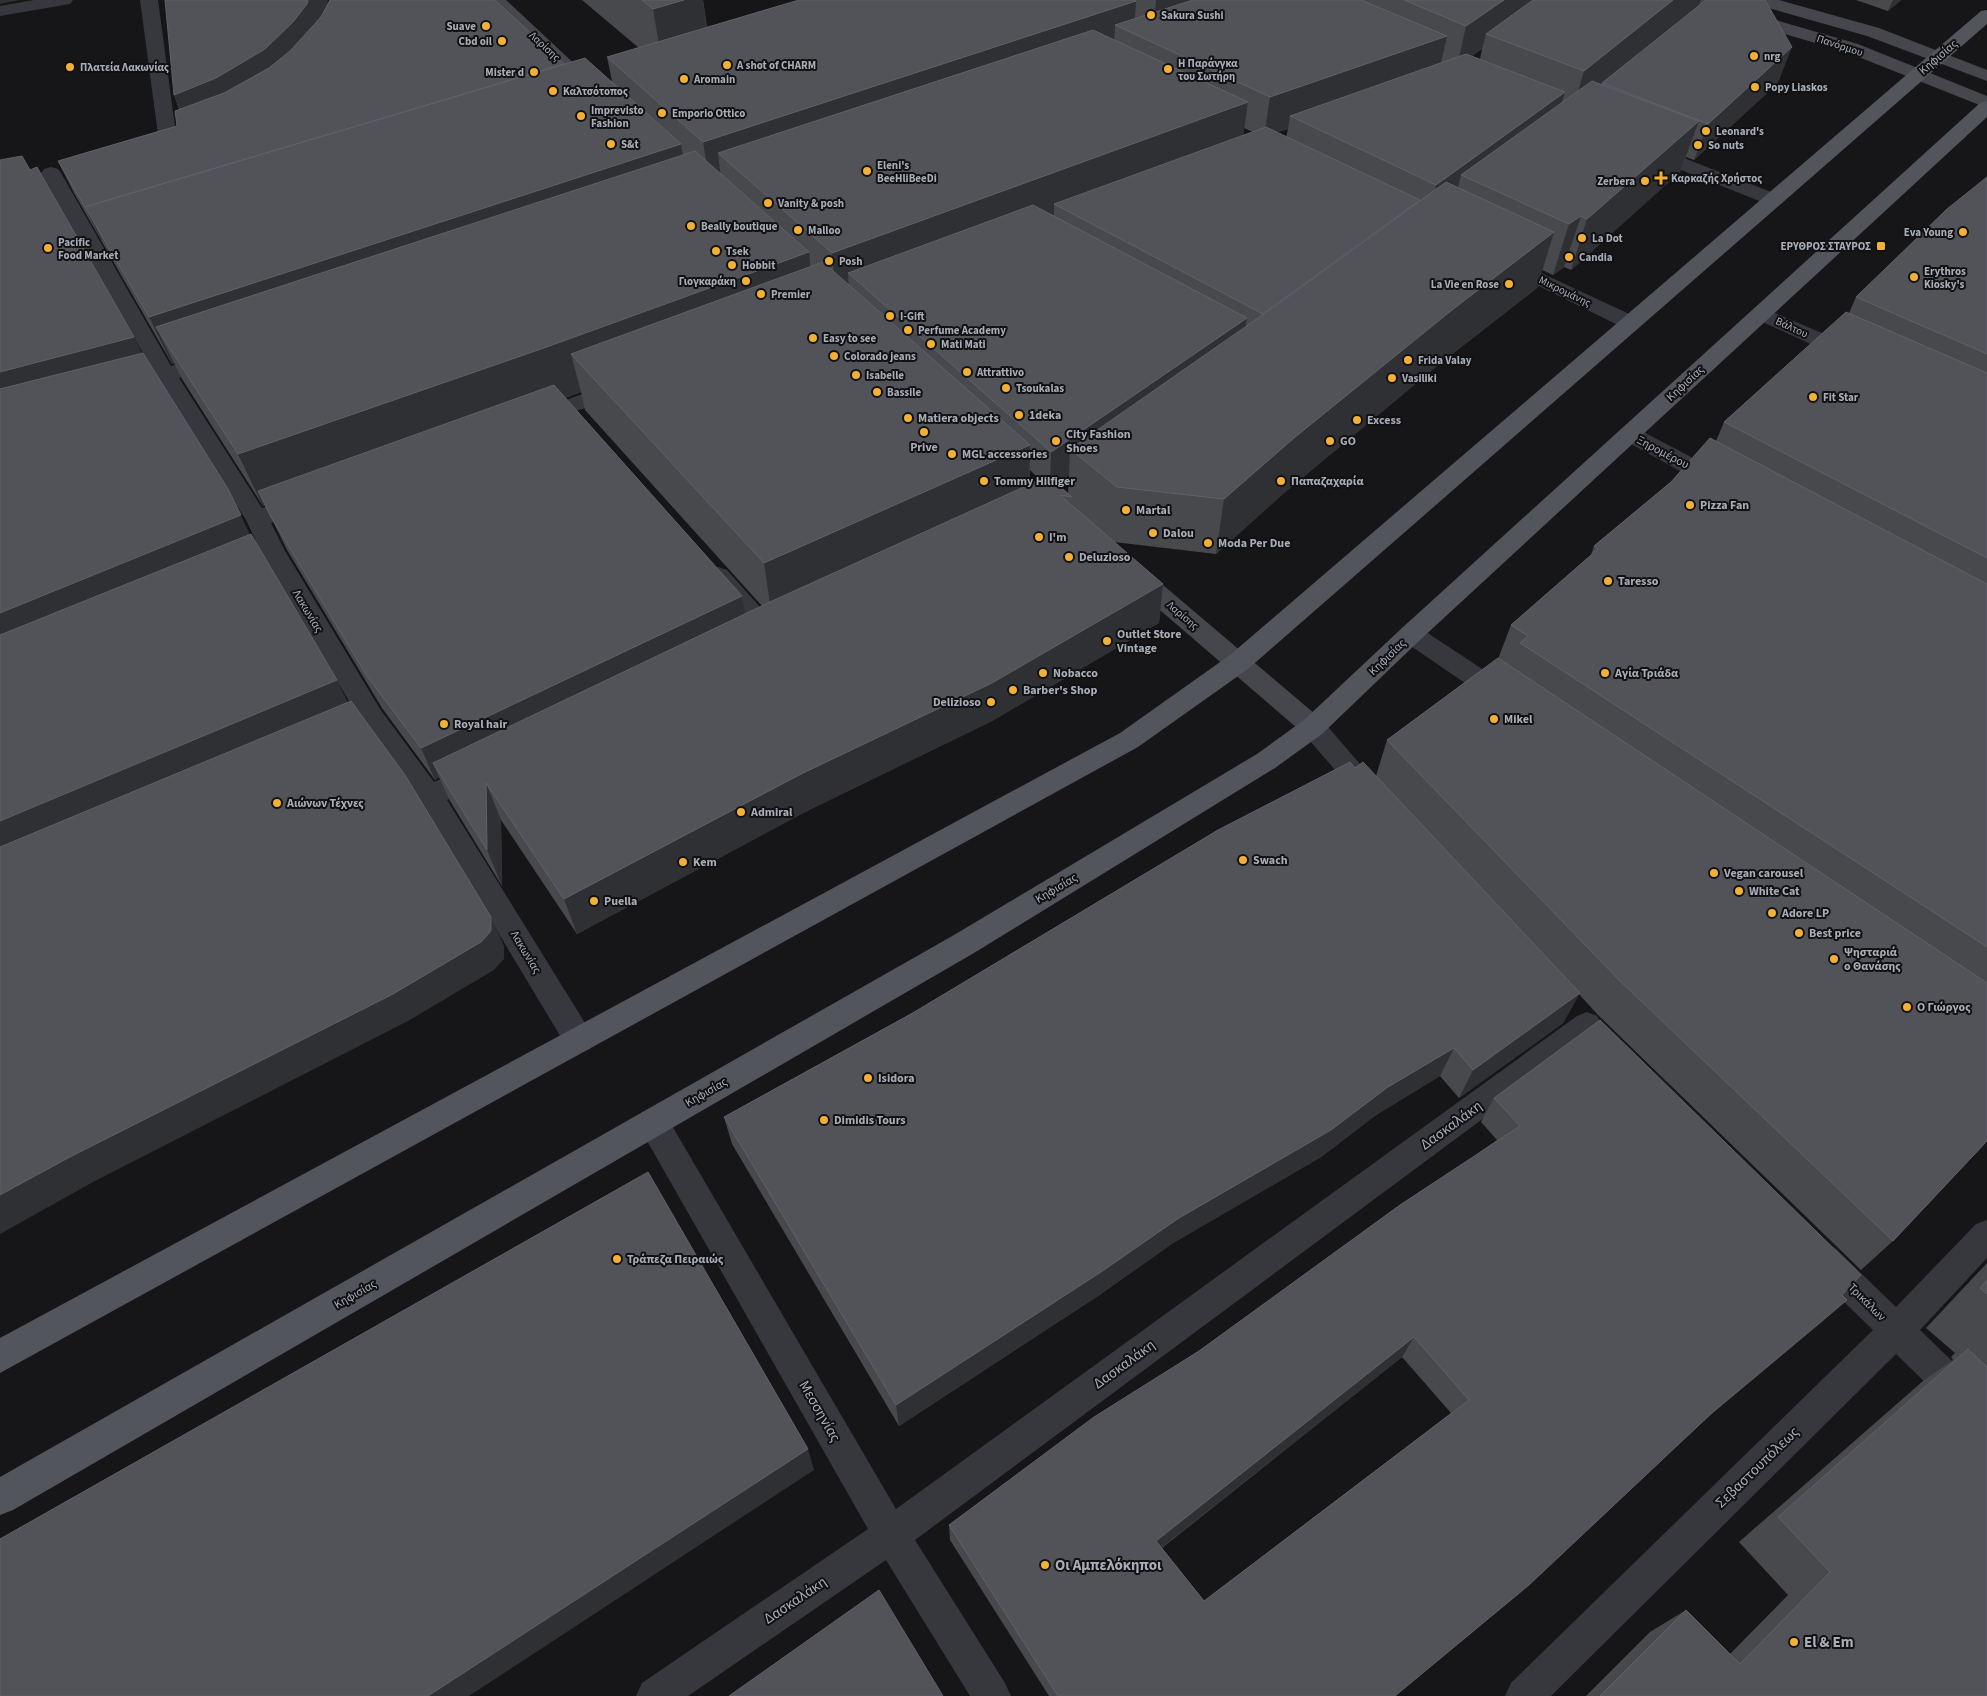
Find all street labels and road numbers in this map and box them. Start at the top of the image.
street label: Λαρίσης [526,28,564,65]
street label: Πανόρμου [1815,31,1865,60]
street label: Κηφισίας [1915,36,1961,79]
street label: Μικρομάνης [1536,272,1594,311]
street label: Βάλτου [1773,313,1810,341]
street label: Κηφισίας [1663,361,1708,405]
street label: Ξηρομέρου [1634,432,1692,473]
street label: Λακωνίας [288,587,327,636]
street label: Λαρίσης [1164,598,1202,633]
street label: Κηφισίας [1365,635,1410,680]
street label: Κηφισίας [1032,869,1080,908]
street label: Λακωνίας [506,928,545,977]
street label: Κηφισίας [682,1074,730,1111]
street label: Δασκαλάκη [1416,1096,1487,1155]
street label: Κηφισίας [331,1276,379,1313]
street label: Τρικάλων [1844,1280,1890,1325]
street label: Δασκαλάκη [1089,1335,1160,1394]
street label: Μεσσηνίας [794,1377,846,1446]
street label: Σεβαστουπόλεως [1711,1422,1804,1513]
street label: Δασκαλάκη [759,1572,831,1629]

